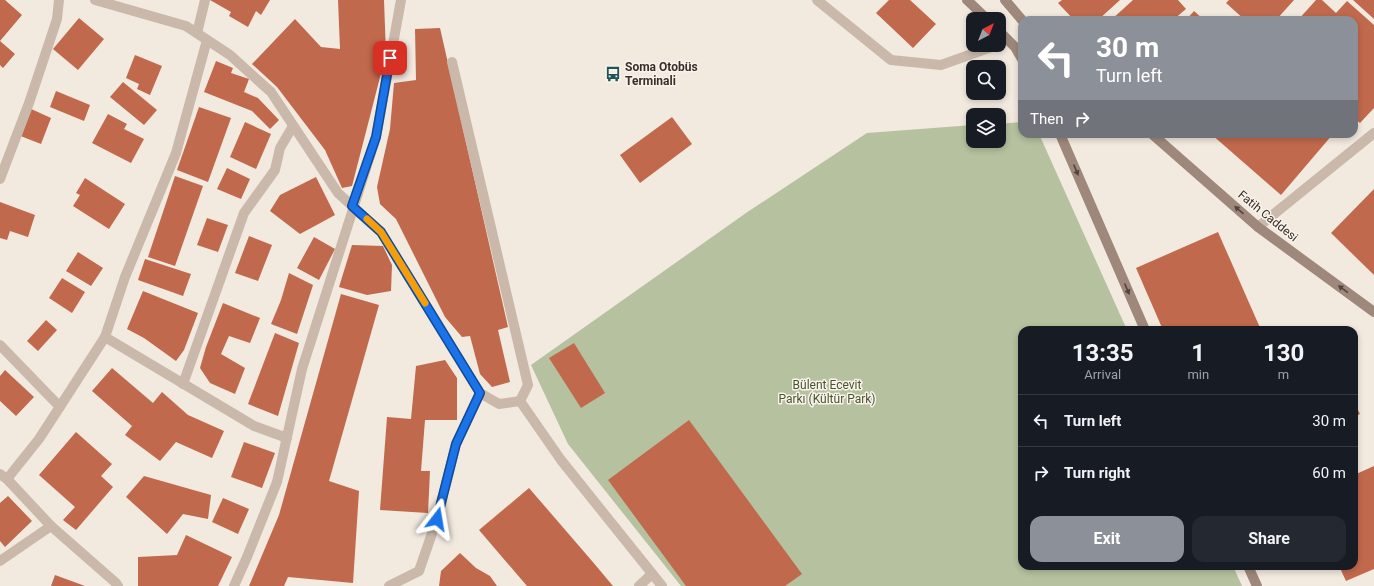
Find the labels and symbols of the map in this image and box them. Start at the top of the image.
north arrow [966,12,1006,52]
pin [373,41,407,75]
place label: Soma Otobüs Terminali [625,60,698,88]
bus stop icon: Soma Otobüs Terminali [604,65,622,83]
one-way arrow [1073,164,1079,176]
street label: Fatih Caddesi [1235,188,1301,244]
one-way arrow [1234,205,1244,215]
one-way arrow [1125,284,1131,296]
one-way arrow [1337,284,1348,293]
park label: Bülent Ecevit Parkı (Kültür Park) [778,378,876,406]
position arrow [416,498,458,540]

